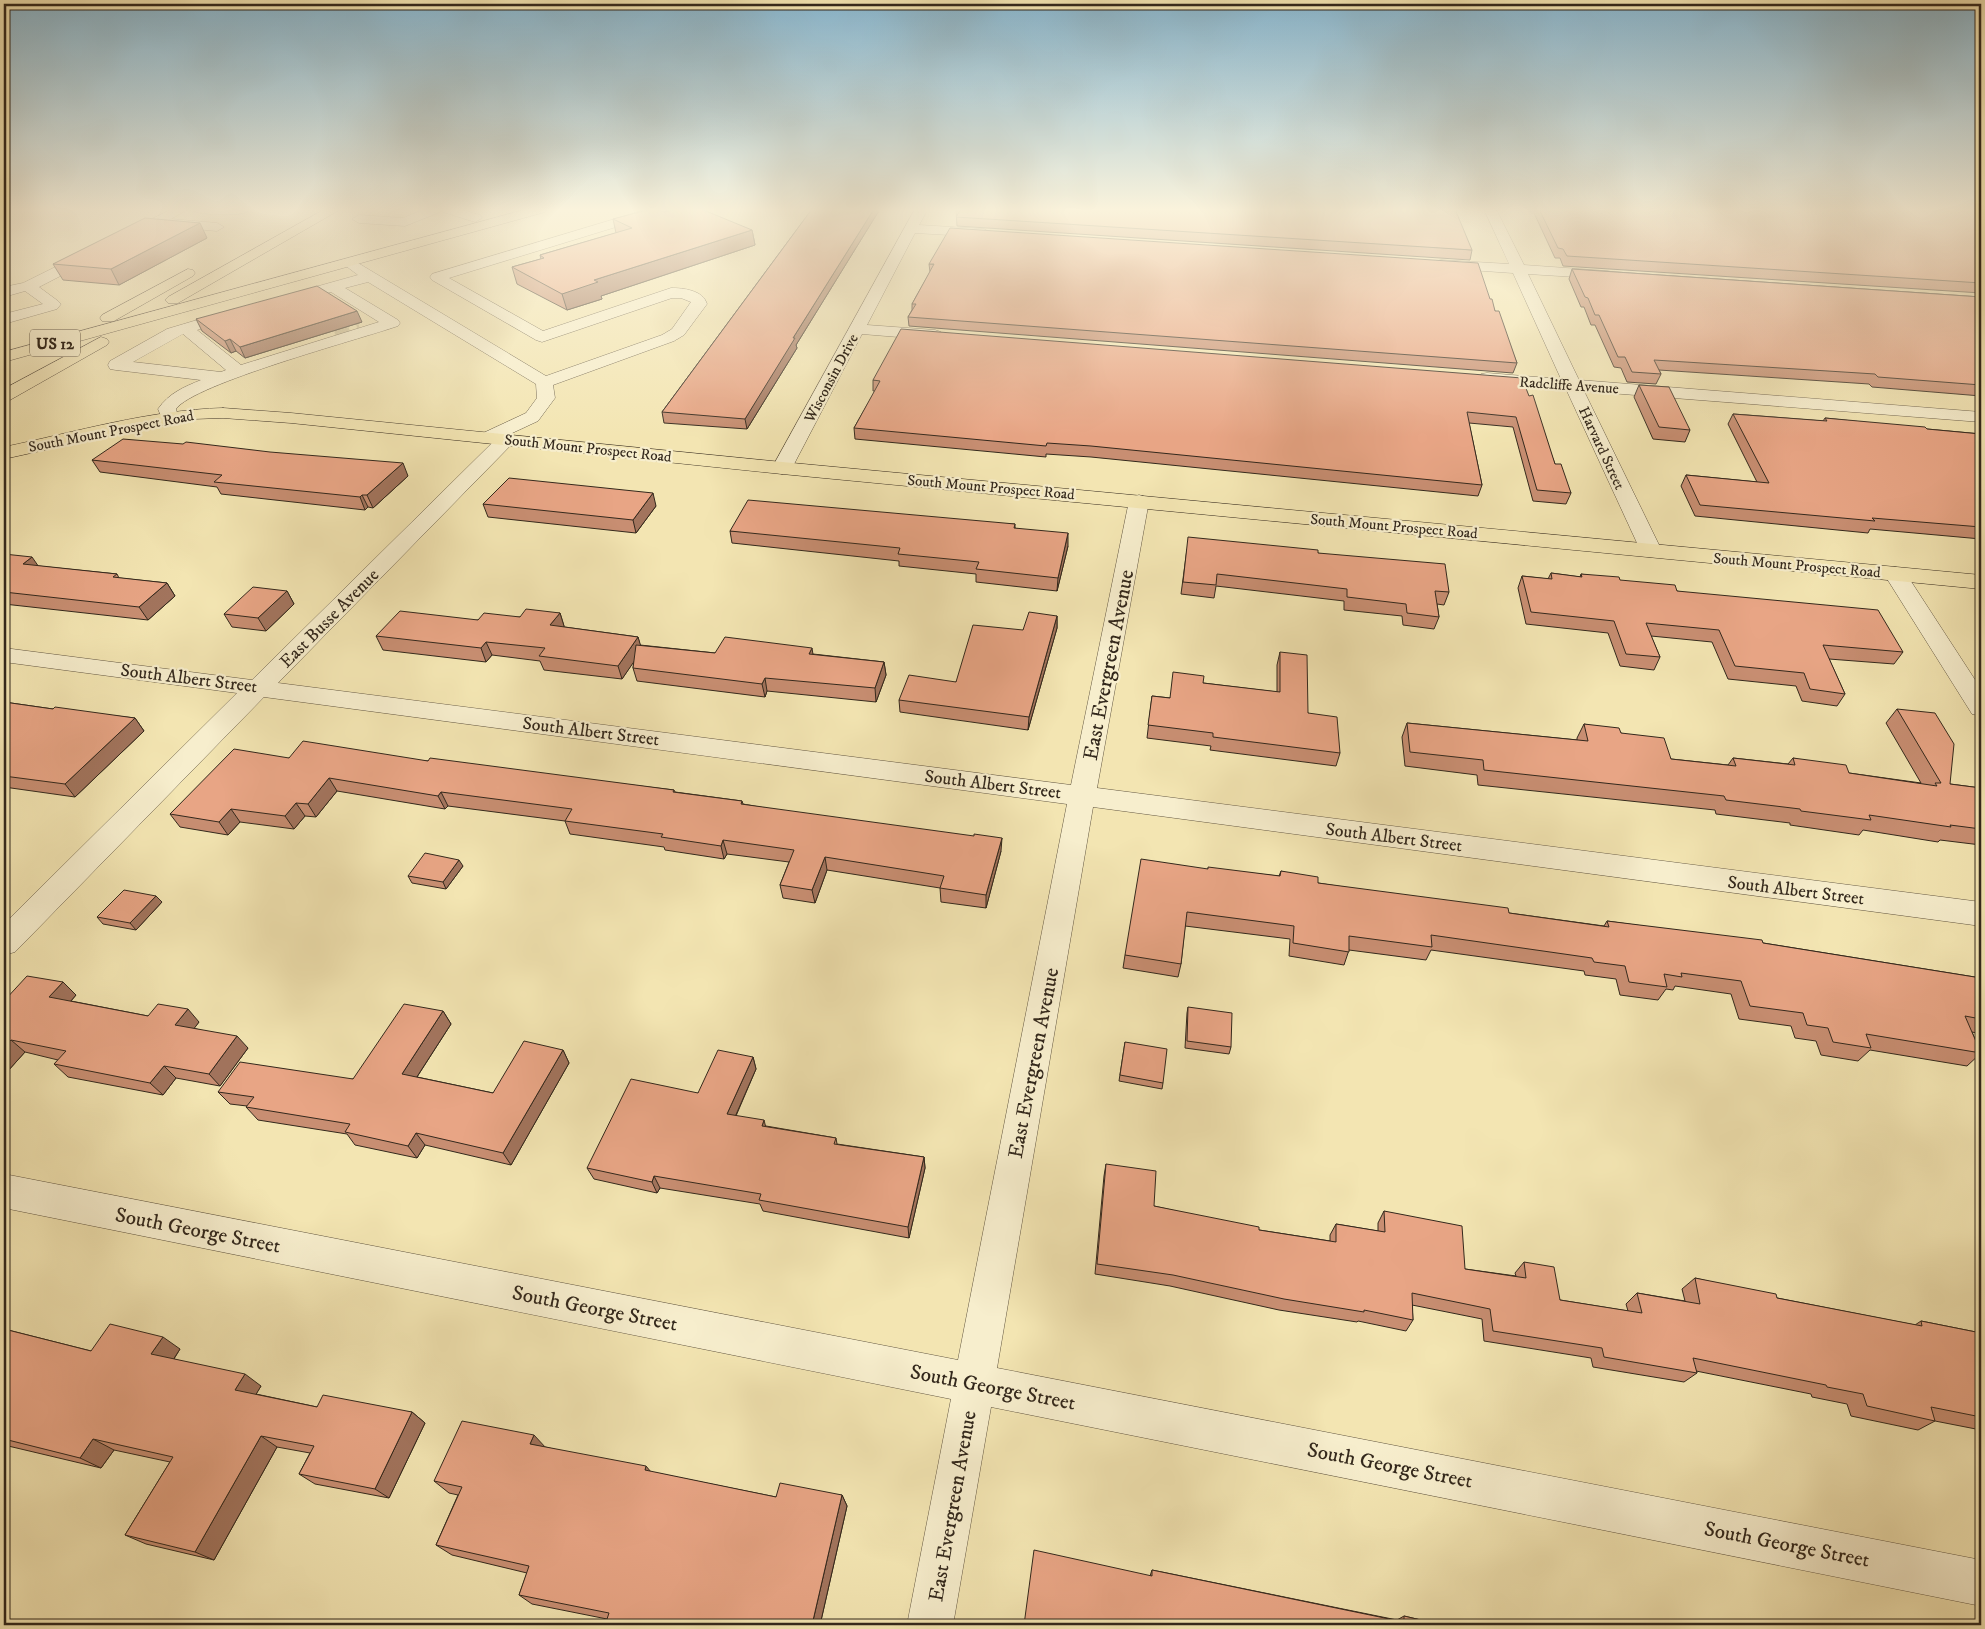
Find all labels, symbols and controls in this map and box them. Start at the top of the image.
road number: US 12 [30,329,80,356]
street label: Wisconsin Drive [800,331,863,427]
street label: Radcliffe Avenue [1519,373,1619,398]
street label: Harvard Street [1574,404,1629,493]
street label: South Mount Prospect Road [27,406,196,457]
street label: South Mount Prospect Road [503,430,673,467]
street label: South Mount Prospect Road [906,471,1076,504]
street label: South Mount Prospect Road [1309,510,1479,543]
street label: South Mount Prospect Road [1712,549,1882,582]
street label: East Busse Avenue [275,564,384,673]
street label: East Evergreen Avenue [1078,567,1140,763]
street label: South Albert Street [119,660,259,698]
street label: South Albert Street [521,713,661,751]
street label: South Albert Street [923,766,1063,804]
street label: South Albert Street [1324,819,1464,857]
street label: South Albert Street [1726,872,1866,910]
street label: East Evergreen Avenue [1003,965,1065,1161]
street label: South George Street [113,1202,283,1260]
street label: South George Street [510,1280,680,1338]
street label: South George Street [908,1359,1078,1417]
street label: East Evergreen Avenue [923,1408,983,1604]
street label: South George Street [1305,1437,1475,1495]
street label: South George Street [1702,1516,1872,1574]

